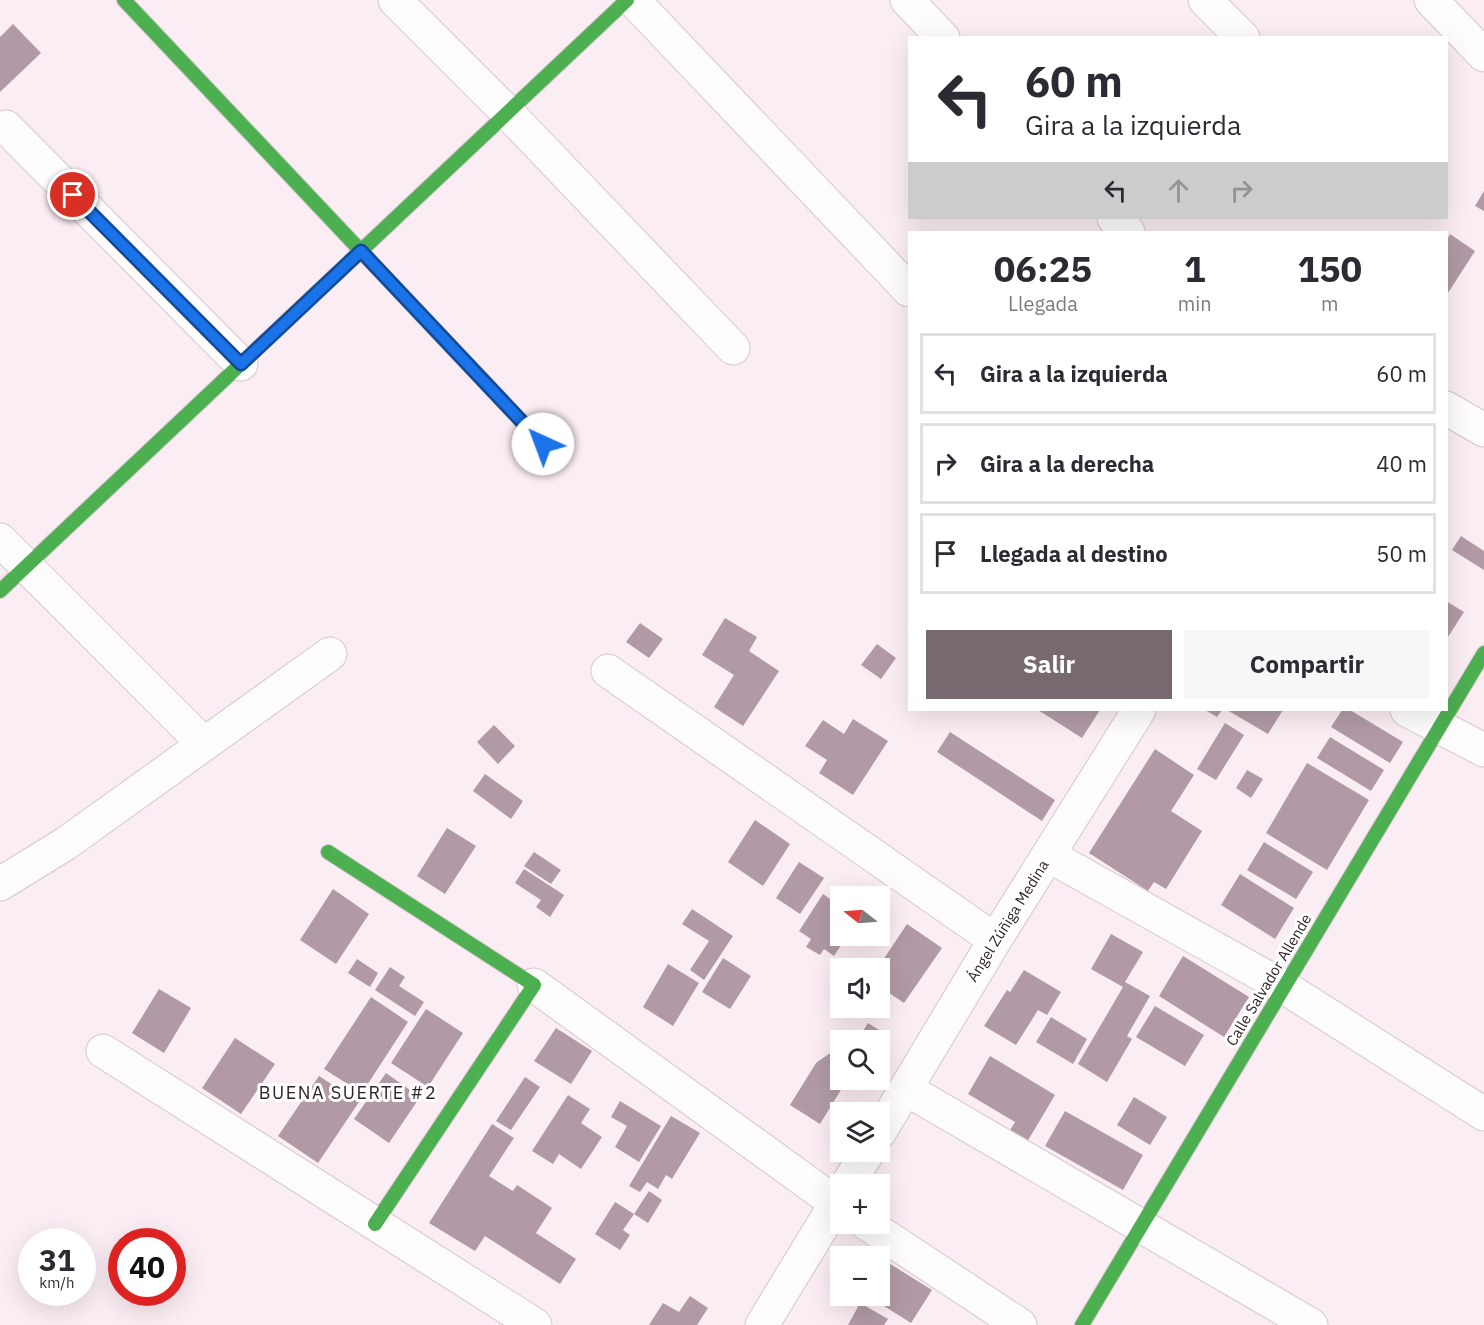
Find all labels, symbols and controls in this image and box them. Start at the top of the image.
text: 60 m [1025,54,1123,109]
icon: left [926,60,1004,138]
text: Gira a la izquierda [1025,107,1241,142]
pin [47,169,98,220]
icon: left [1099,174,1132,207]
icon: ahead [1162,174,1195,207]
icon: right [1225,174,1258,207]
icon: arrive [56,178,89,211]
text: 06:25 [994,245,1092,292]
text: 1 [1184,245,1206,292]
text: 150 [1297,245,1362,292]
text: Llegada [1008,290,1078,317]
text: min [1178,290,1212,317]
text: m [1321,290,1339,317]
icon: left [929,357,962,390]
text: Gira a la izquierda [980,359,1168,388]
text: 60 m [1376,359,1427,388]
position arrow [511,412,575,476]
icon: right [929,447,962,480]
text: Gira a la derecha [980,449,1154,478]
text: 40 m [1376,449,1427,478]
icon: arrive [929,537,962,570]
text: Llegada al destino [980,539,1168,568]
text: 50 m [1376,539,1427,568]
button: Salir [926,630,1172,699]
button: Compartir [1184,630,1430,699]
street label: Ángel Zúñiga Medina [962,856,1053,985]
north arrow [830,886,890,946]
map controls [830,886,890,1306]
street label: Calle Salvador Allende [1222,910,1316,1049]
button: sound [830,958,890,1018]
button: search [830,1030,890,1090]
district label: BUENA SUERTE #2 [259,1081,437,1104]
button: layers [830,1102,890,1162]
button: + [830,1174,890,1234]
speed limit sign: 40 [108,1228,186,1306]
text: 31 [39,1240,75,1279]
button: − [830,1246,890,1306]
text: km/h [39,1273,75,1292]

